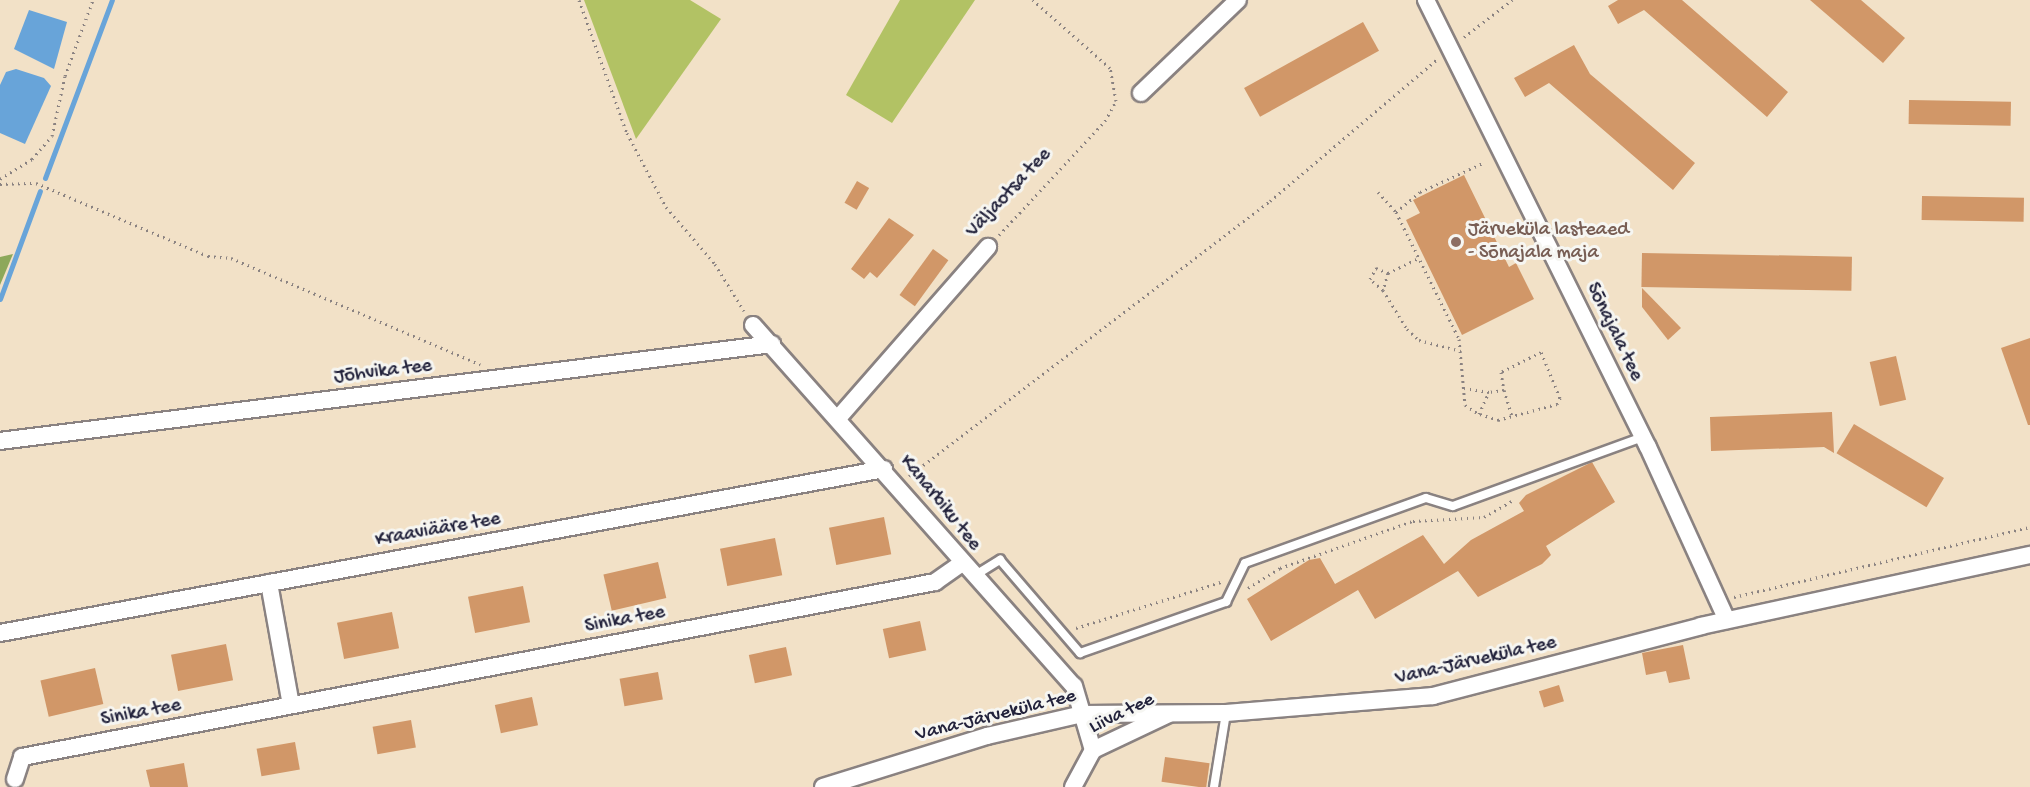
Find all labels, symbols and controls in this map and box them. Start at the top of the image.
street label: Väljaotsa tee [961,143,1057,243]
place label: Järveküla lasteaed - Sõnajala maja [1468,219,1629,266]
marker: Järveküla lasteaed - Sõnajala maja [1449,235,1463,249]
street label: Sõnajala tee [1580,279,1648,385]
street label: Jõhvika tee [333,354,433,390]
street label: Kanarbiku tee [894,450,986,556]
street label: Kraaviääre tee [374,507,502,553]
street label: Sinika tee [583,600,667,640]
street label: Vana-Järveküla tee [1393,631,1559,691]
street label: Vana-Järveküla tee [913,684,1079,748]
street label: Liiva tee [1086,688,1158,740]
street label: Sinika tee [99,693,183,733]

